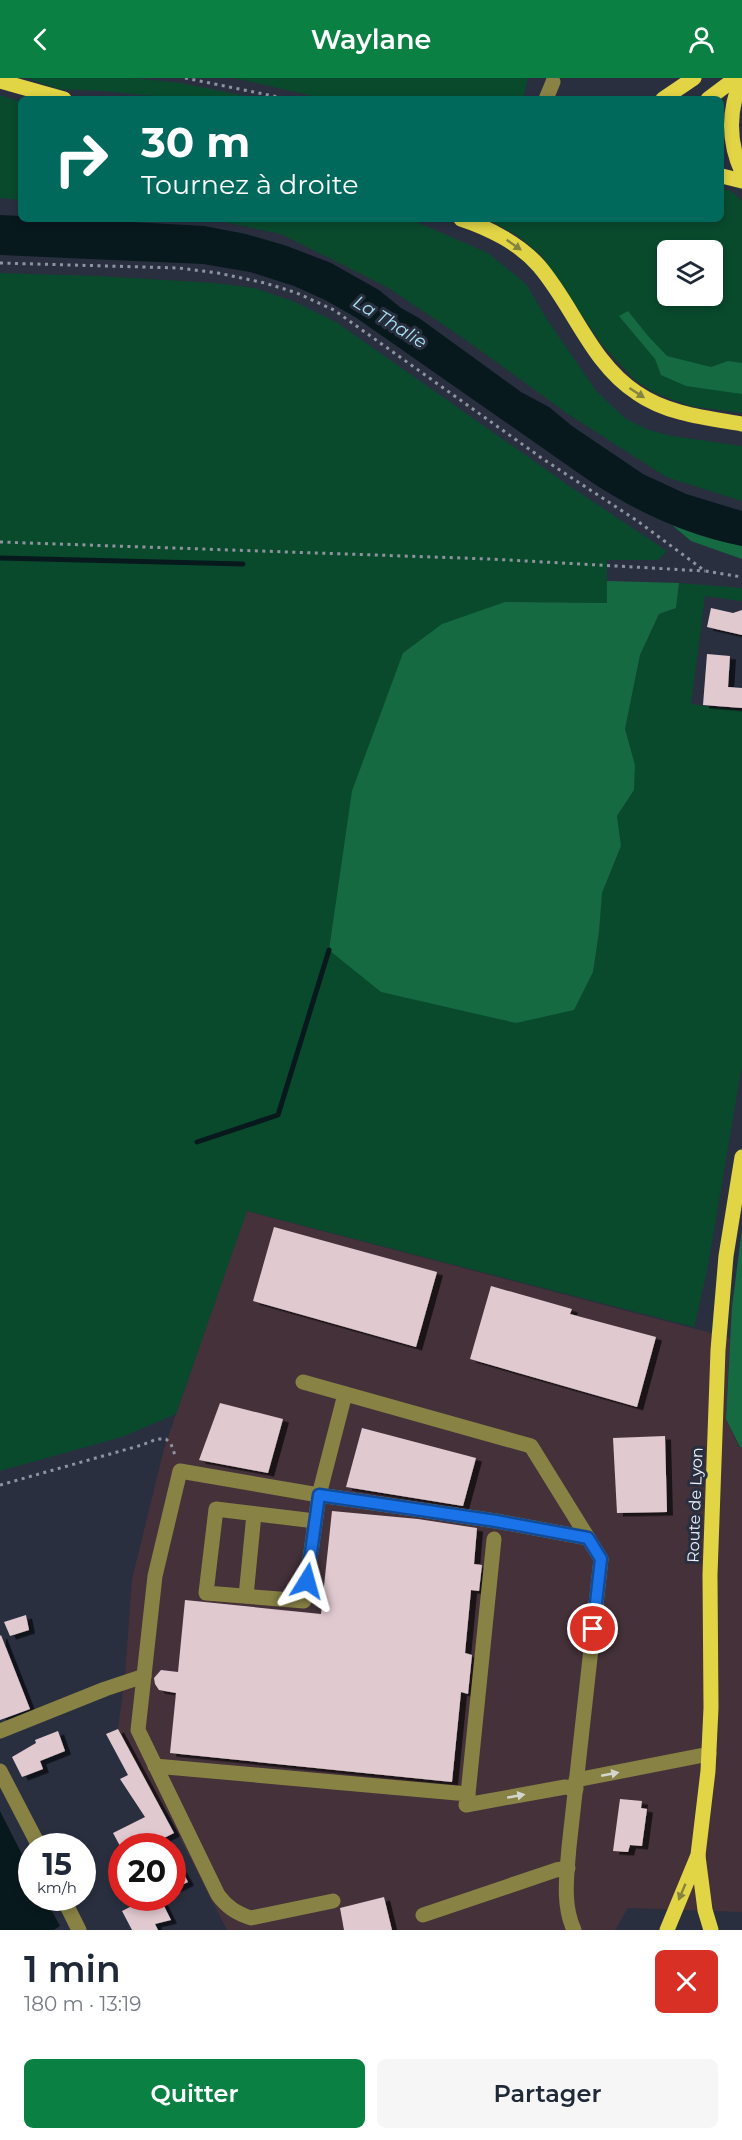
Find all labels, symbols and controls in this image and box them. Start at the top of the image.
icon: back [24,23,57,56]
text: Waylane [311,23,431,56]
icon: person [685,23,718,56]
text: 30 m [141,116,250,168]
icon: right [42,120,120,198]
text: Tournez à droite [141,168,359,201]
one-way arrow [505,239,521,251]
map controls [657,240,723,306]
button: layers [657,240,723,306]
water label: La Thalie [349,291,431,353]
one-way arrow [629,387,645,399]
street label: Route de Lyon [683,1447,707,1563]
position arrow [275,1549,339,1613]
pin [567,1603,618,1654]
icon: arrive [576,1612,609,1645]
one-way arrow [600,1769,619,1778]
one-way arrow [507,1792,526,1801]
speed limit sign: 20 [108,1833,186,1911]
text: 15 [42,1846,72,1883]
text: km/h [37,1878,77,1897]
one-way arrow [677,1884,687,1902]
text: 1 min [24,1947,121,1991]
button: close [655,1950,718,2013]
text: 180 m · 13:19 [24,1992,141,2016]
button: Quitter [24,2059,365,2128]
button: Partager [377,2059,718,2128]

